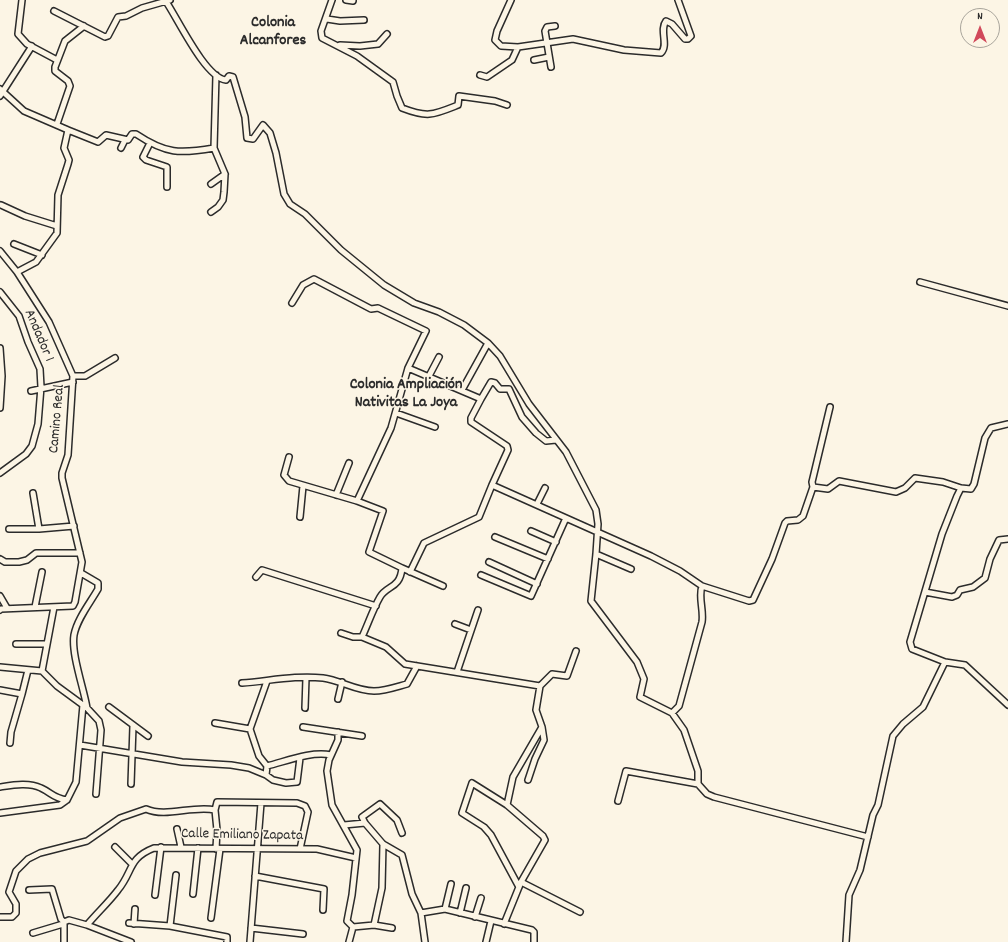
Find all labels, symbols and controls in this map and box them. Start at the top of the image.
north arrow [960,8,1000,48]
text: N [977,9,983,25]
district label: Colonia Alcanfores [240,14,306,52]
street label: Andador 1 [19,307,57,365]
district label: Colonia Ampliación Nativitas La Joya [350,376,462,414]
street label: Camino Real [46,384,70,454]
street label: Calle Emiliano Zapata [181,826,303,846]

